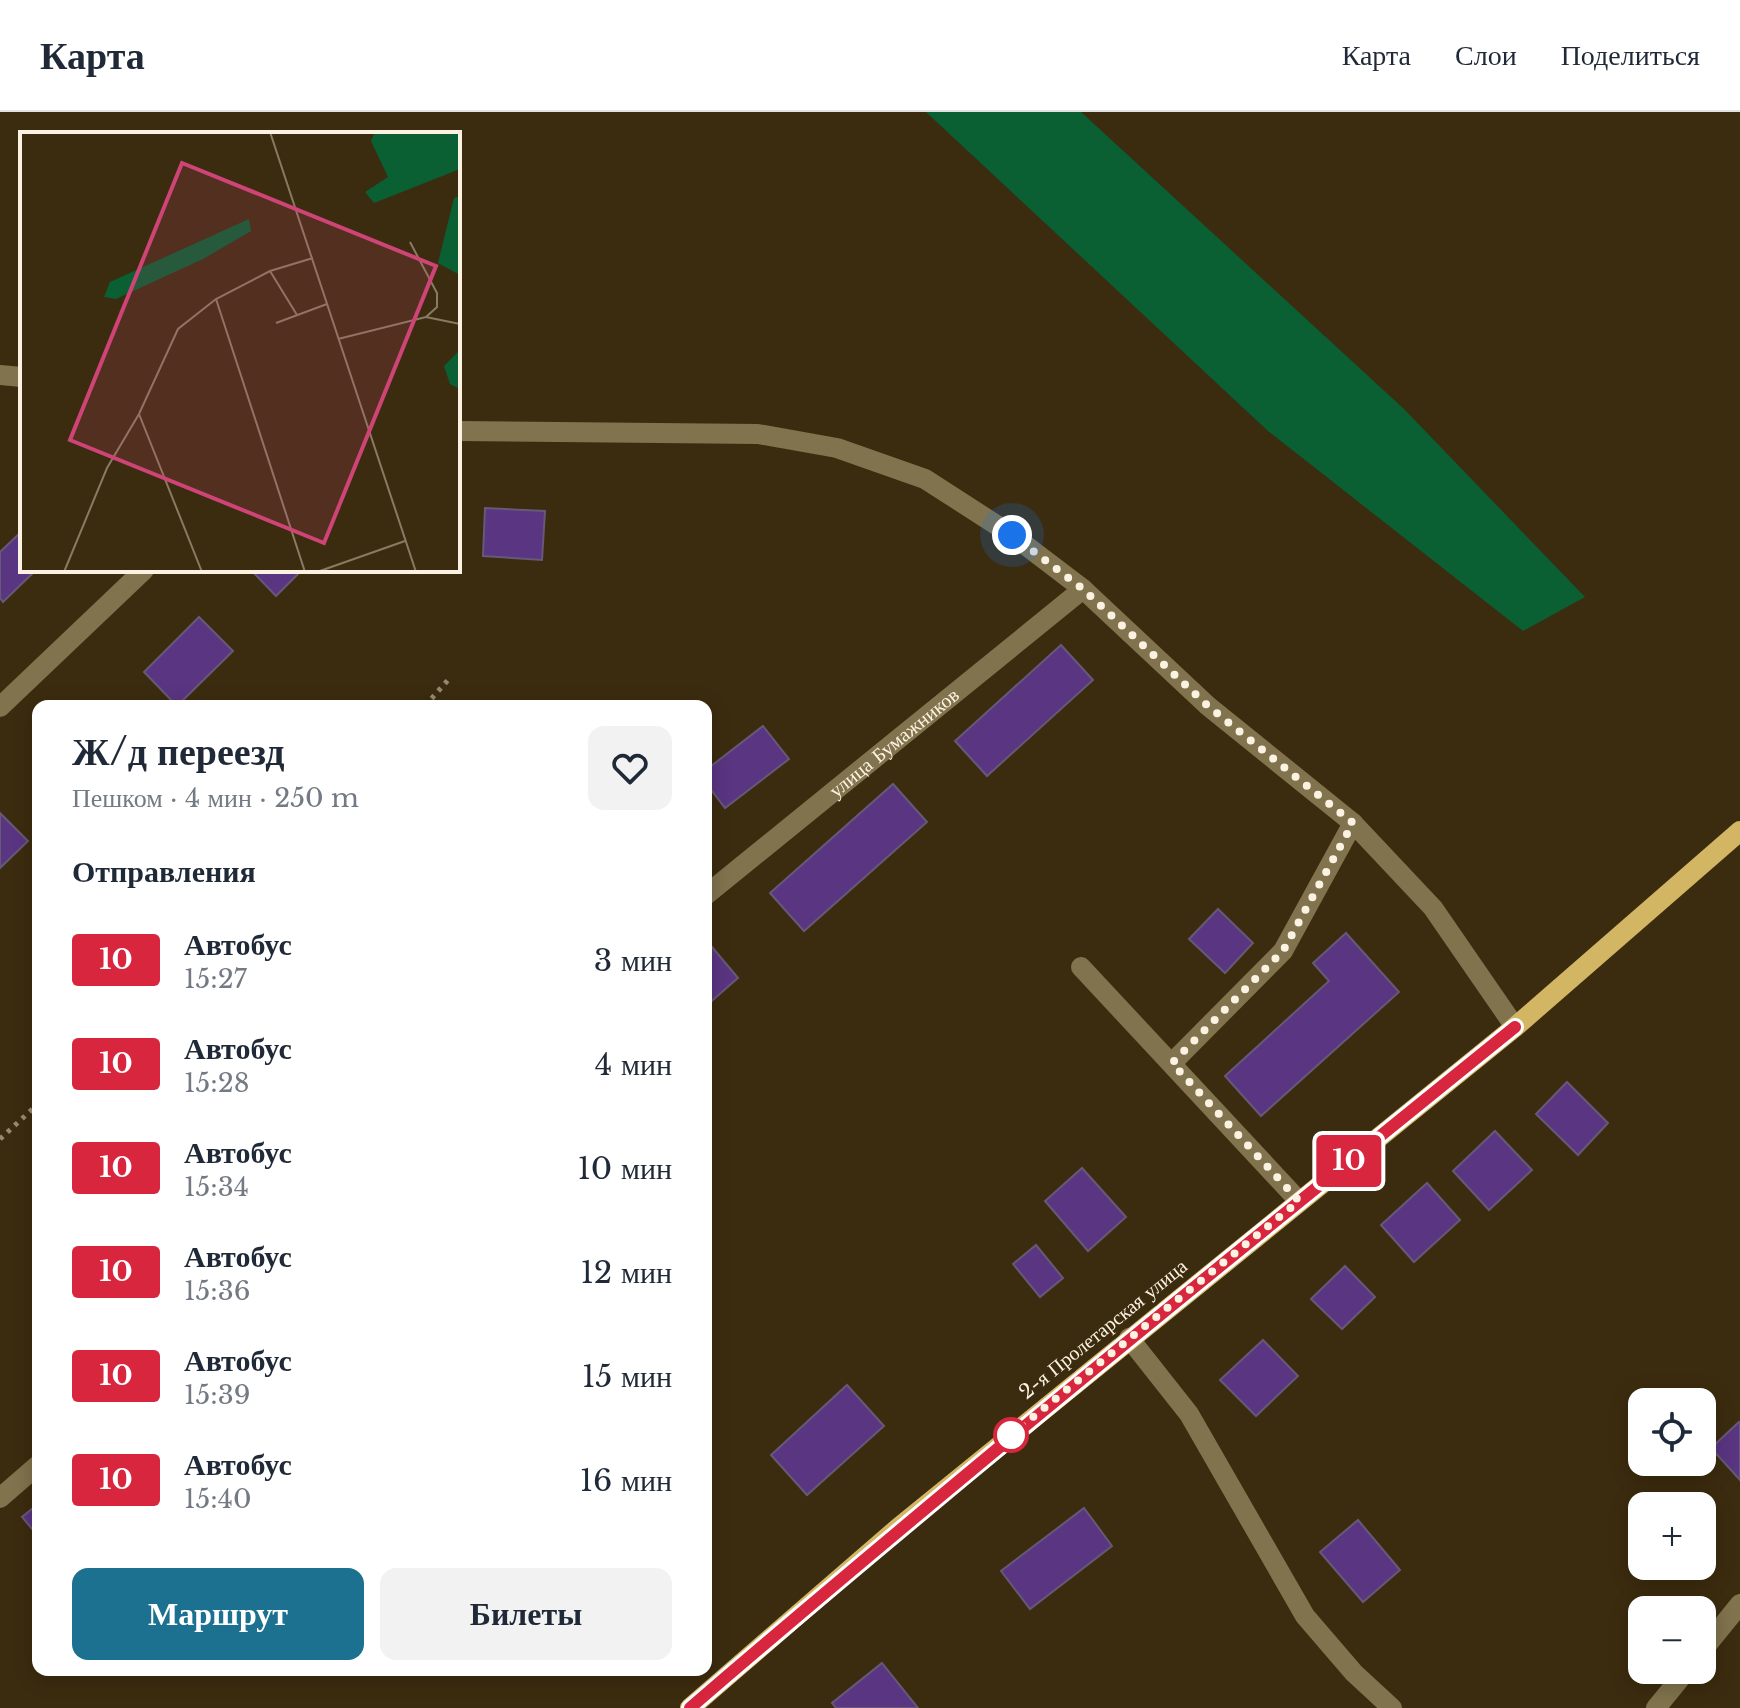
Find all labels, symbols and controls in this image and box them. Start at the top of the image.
text: Карта [40,32,145,79]
text: Карта [1342,38,1411,73]
text: Слои [1455,38,1517,73]
text: Поделиться [1561,38,1700,73]
inset map [20,132,460,572]
your location [992,515,1032,555]
street label: улица Бумажников [824,683,964,802]
button: heart [588,726,672,810]
text: Ж/д переезд [72,728,284,775]
text: Пешком · 4 мин · 250 m [72,782,359,814]
text: Отправления [72,853,256,890]
text: Автобус [184,926,292,963]
text: 10 [99,942,133,977]
text: 3 мин [594,942,672,979]
text: 15:27 [184,963,247,995]
text: Автобус [184,1030,292,1067]
text: 10 [99,1046,133,1081]
text: 4 мин [595,1046,672,1083]
text: 15:28 [184,1067,250,1099]
text: Автобус [184,1134,292,1171]
line badge: 10 [1313,1135,1385,1187]
text: 10 [1332,1143,1366,1178]
text: 10 [99,1150,133,1185]
text: 10 мин [577,1150,672,1187]
text: 15:34 [184,1171,249,1203]
text: Автобус [184,1238,292,1275]
text: 10 [99,1254,133,1289]
text: 12 мин [580,1254,672,1291]
street label: 2-я Пролетарская улица [1014,1254,1192,1404]
text: 15:36 [184,1275,251,1307]
text: Автобус [184,1342,292,1379]
text: 10 [99,1358,133,1393]
text: 15 мин [582,1358,672,1395]
text: 15:39 [184,1379,251,1411]
map controls [1628,1388,1716,1684]
button: locate [1628,1388,1716,1476]
unlabelled marker [994,1418,1028,1452]
text: Автобус [184,1446,292,1483]
text: 10 [99,1462,133,1497]
text: 16 мин [580,1462,672,1499]
text: 15:40 [184,1483,252,1515]
button: + [1628,1492,1716,1580]
button: Маршрут [72,1568,364,1660]
button: Билеты [380,1568,672,1660]
button: − [1628,1596,1716,1684]

